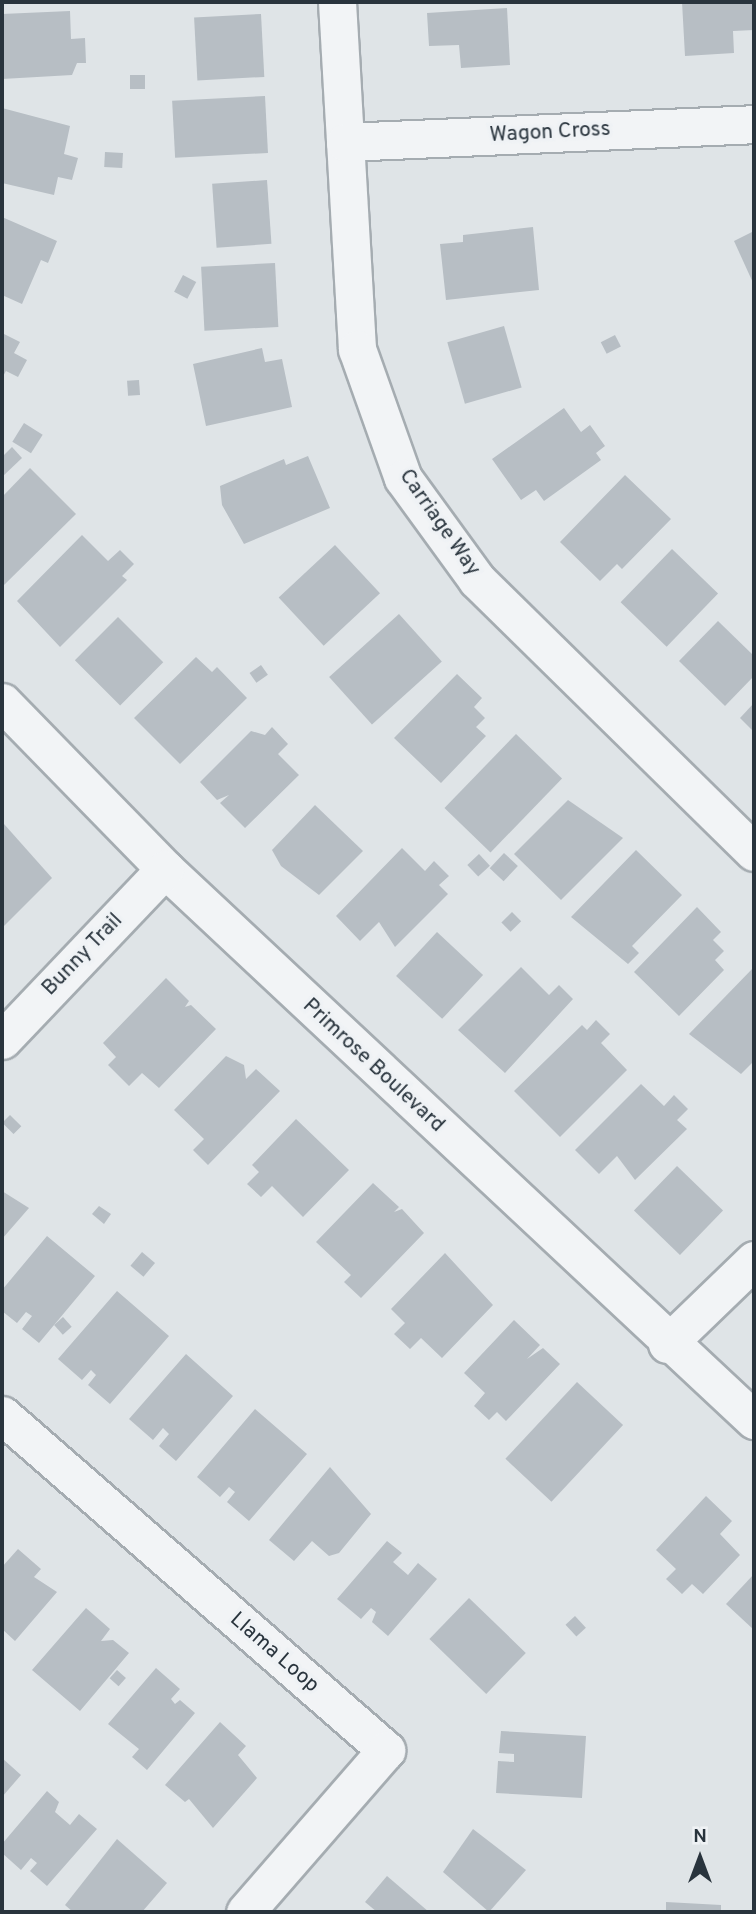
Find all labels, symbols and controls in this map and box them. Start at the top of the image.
street label: Wagon Cross [489,117,611,149]
street label: Carriage Way [393,465,485,581]
street label: Bunny Trail [37,908,129,1002]
street label: Primrose Boulevard [297,994,449,1138]
street label: Llama Loop [224,1608,324,1698]
north arrow [665,1823,735,1893]
text: N [693,1825,707,1849]

